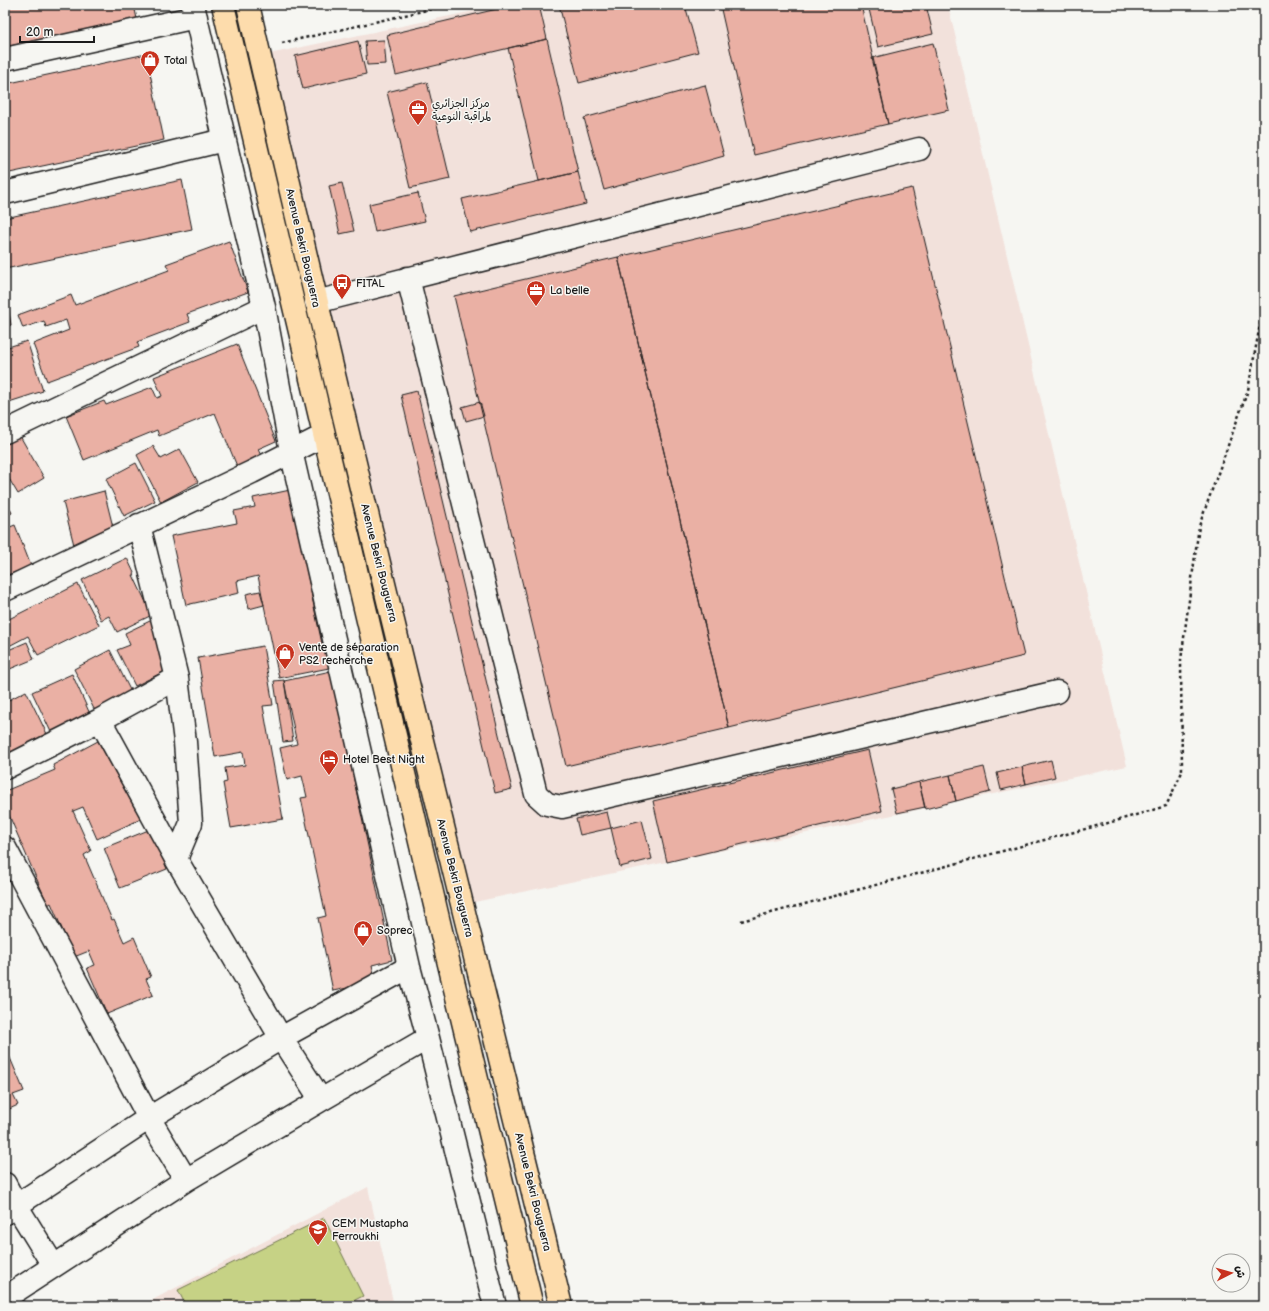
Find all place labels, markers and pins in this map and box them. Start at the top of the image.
shop icon: Total [139,49,161,77]
place label: Total [164,54,187,67]
place label: مركز الجزائري لمراقبة النوعية [432,97,491,124]
office icon: مركز الجزائري لمراقبة النوعية [407,98,429,126]
bus stop icon: FITAL [331,272,353,300]
place label: FITAL [356,277,385,290]
office icon: La belle [525,279,547,307]
place label: La belle [550,284,590,297]
place label: Vente de séparation PS2 recherche [299,641,399,667]
shop icon: Vente de séparation PS2 recherche [274,642,296,670]
hotel icon: Hotel Best Night [318,748,340,776]
place label: Hotel Best Night [343,753,425,766]
shop icon: Soprec [352,919,374,947]
place label: Soprec [377,924,413,937]
place label: CEM Mustapha Ferroukhi [332,1217,409,1243]
school or university icon: CEM Mustapha Ferroukhi [307,1218,329,1246]

